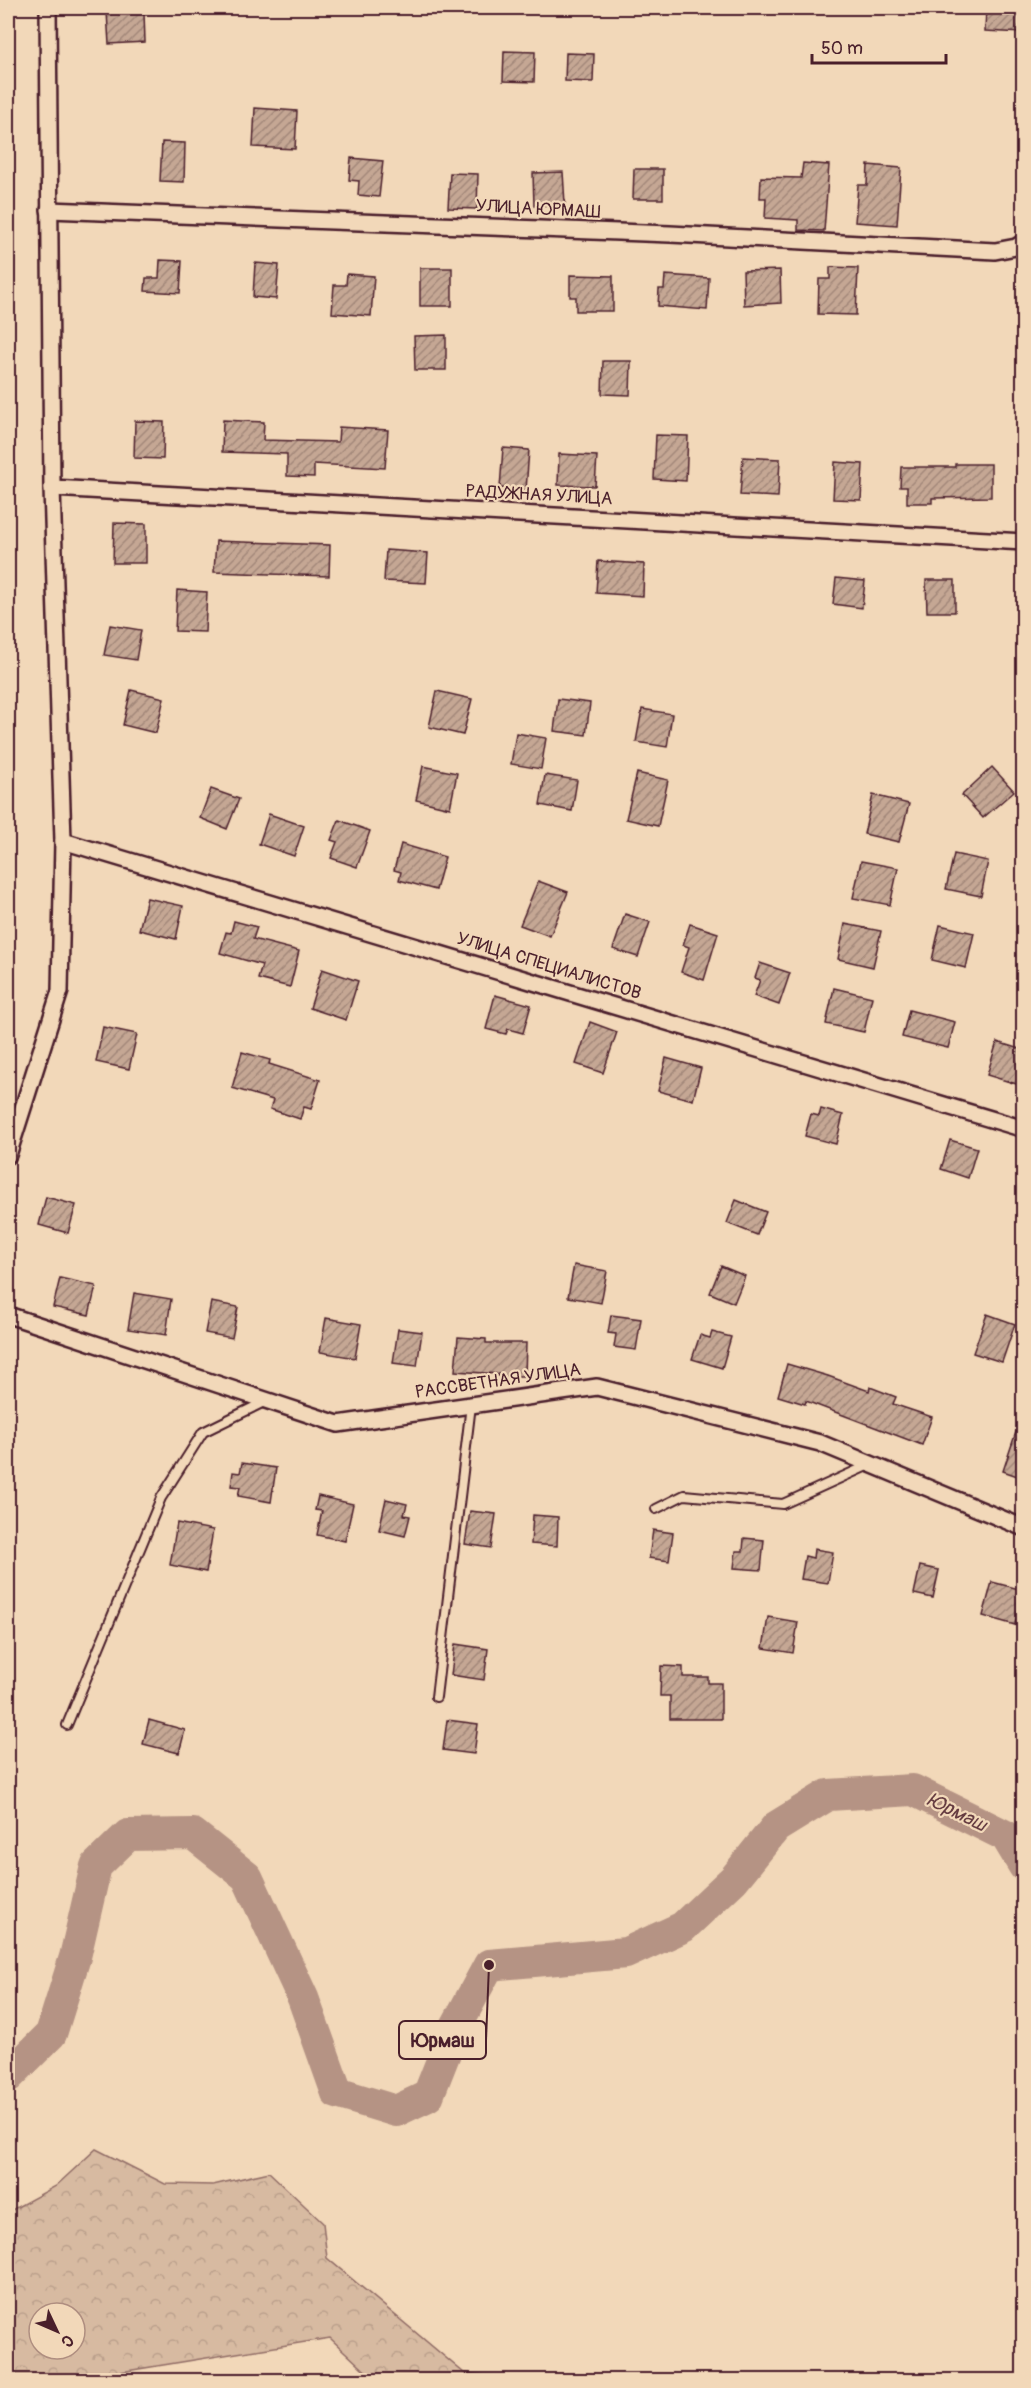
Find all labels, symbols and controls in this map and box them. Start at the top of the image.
scale bar [812,27,946,65]
text: 50 m [821,37,863,60]
street label: УЛИЦА ЮРМАШ [475,194,601,224]
street label: РАДУЖНАЯ УЛИЦА [465,480,613,510]
street label: УЛИЦА СПЕЦИАЛИСТОВ [454,927,644,1005]
street label: РАССВЕТНАЯ УЛИЦА [414,1358,582,1404]
water label: Юрмаш [923,1787,993,1838]
callout: Юрмаш [399,2021,486,2059]
text: Юрмаш [410,2028,475,2053]
north arrow [27,2301,87,2361]
text: С [56,2330,78,2351]

